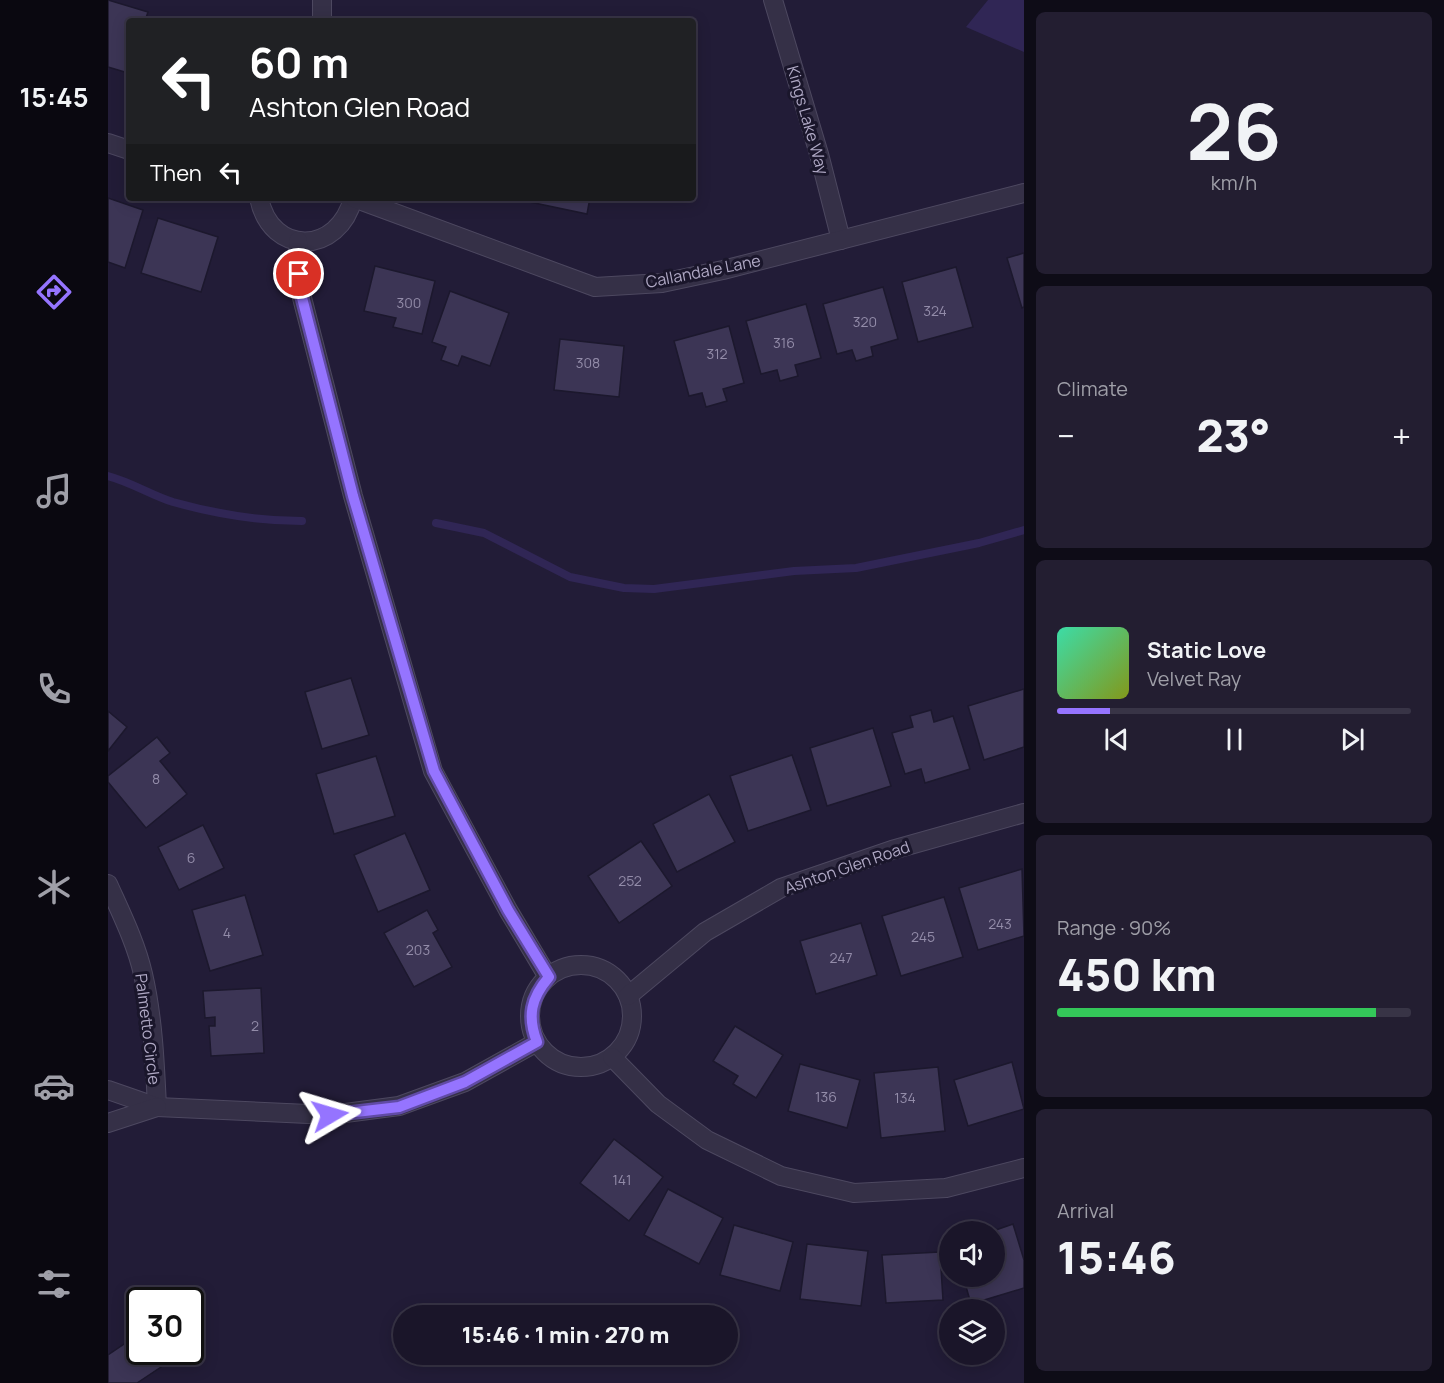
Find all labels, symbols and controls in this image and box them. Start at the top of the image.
text: 60 m [249,33,349,91]
icon: left [150,42,228,120]
street label: Kings Lake Way [782,63,834,178]
text: 26 [1187,77,1281,183]
text: 15:45 [19,78,89,115]
text: Ashton Glen Road [249,88,470,125]
icon: left [214,156,247,189]
text: Then [150,158,202,188]
text: km/h [1211,169,1257,196]
pin [273,248,324,299]
street label: Callandale Lane [644,249,762,293]
icon: arrive [282,257,315,290]
icon: directions [33,271,75,313]
house number: 300 [397,293,421,312]
house number: 324 [923,301,947,320]
house number: 320 [853,312,877,331]
house number: 316 [773,333,795,352]
house number: 312 [706,344,728,363]
house number: 308 [576,353,600,372]
text: Climate [1057,375,1128,402]
text: 23° [1196,404,1270,466]
text: − [1057,413,1075,458]
text: + [1392,413,1411,458]
icon: music [33,470,75,512]
text: Static Love [1147,635,1266,665]
text: Velvet Ray [1147,665,1241,692]
icon: phone [33,668,75,710]
icon: previous [1100,723,1133,756]
icon: pause [1218,723,1251,756]
icon: next [1336,723,1369,756]
house number: 8 [152,769,160,788]
street label: Ashton Glen Road [781,835,913,899]
house number: 6 [187,848,195,867]
icon: climate [33,866,75,908]
house number: 252 [618,871,642,890]
house number: 243 [988,914,1012,933]
text: Range · 90% [1057,914,1171,941]
house number: 4 [223,923,231,942]
house number: 245 [911,927,935,946]
house number: 203 [406,940,430,959]
text: 450 km [1057,943,1217,1005]
house number: 247 [830,948,852,967]
street label: Palmetto Circle [130,972,166,1086]
house number: 2 [251,1016,259,1035]
icon: car [33,1065,75,1107]
position arrow [298,1083,362,1147]
house number: 136 [815,1087,837,1106]
house number: 134 [894,1088,916,1107]
house number: 141 [612,1170,632,1189]
text: Arrival [1057,1197,1114,1224]
map controls [939,1221,1005,1365]
button: sound [939,1221,1005,1287]
text: 15:46 [1057,1226,1176,1288]
icon: filters [33,1263,75,1305]
speed limit sign: 30 [126,1287,204,1365]
button: layers [939,1299,1005,1365]
text: 15:46 · 1 min · 270 m [462,1320,669,1350]

